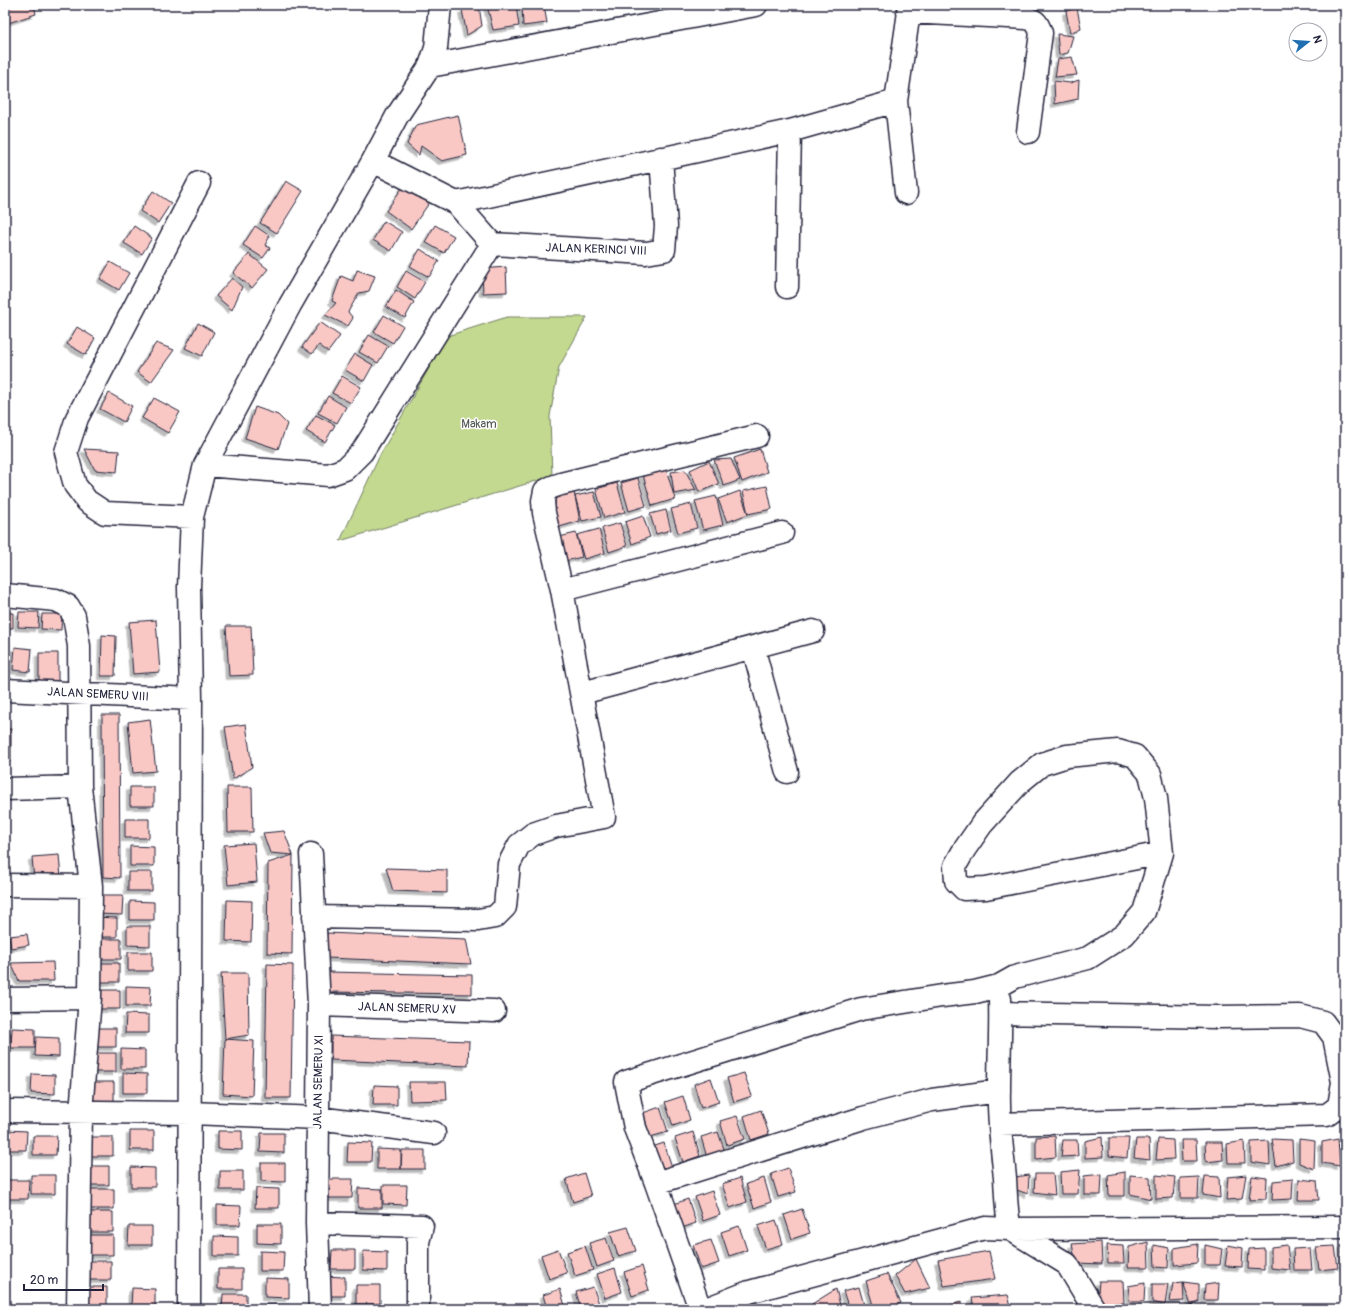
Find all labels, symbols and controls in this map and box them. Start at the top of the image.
north arrow [1288,22,1328,62]
text: N [1310,34,1325,45]
street label: JALAN KERINCI VIII [545,240,647,259]
park label: Makam [461,417,497,432]
street label: JALAN SEMERU VIII [47,684,149,705]
street label: JALAN SEMERU XV [358,999,456,1018]
street label: JALAN SEMERU XI [310,1035,327,1129]
scale bar [24,1266,103,1292]
text: 20 m [30,1273,59,1288]

